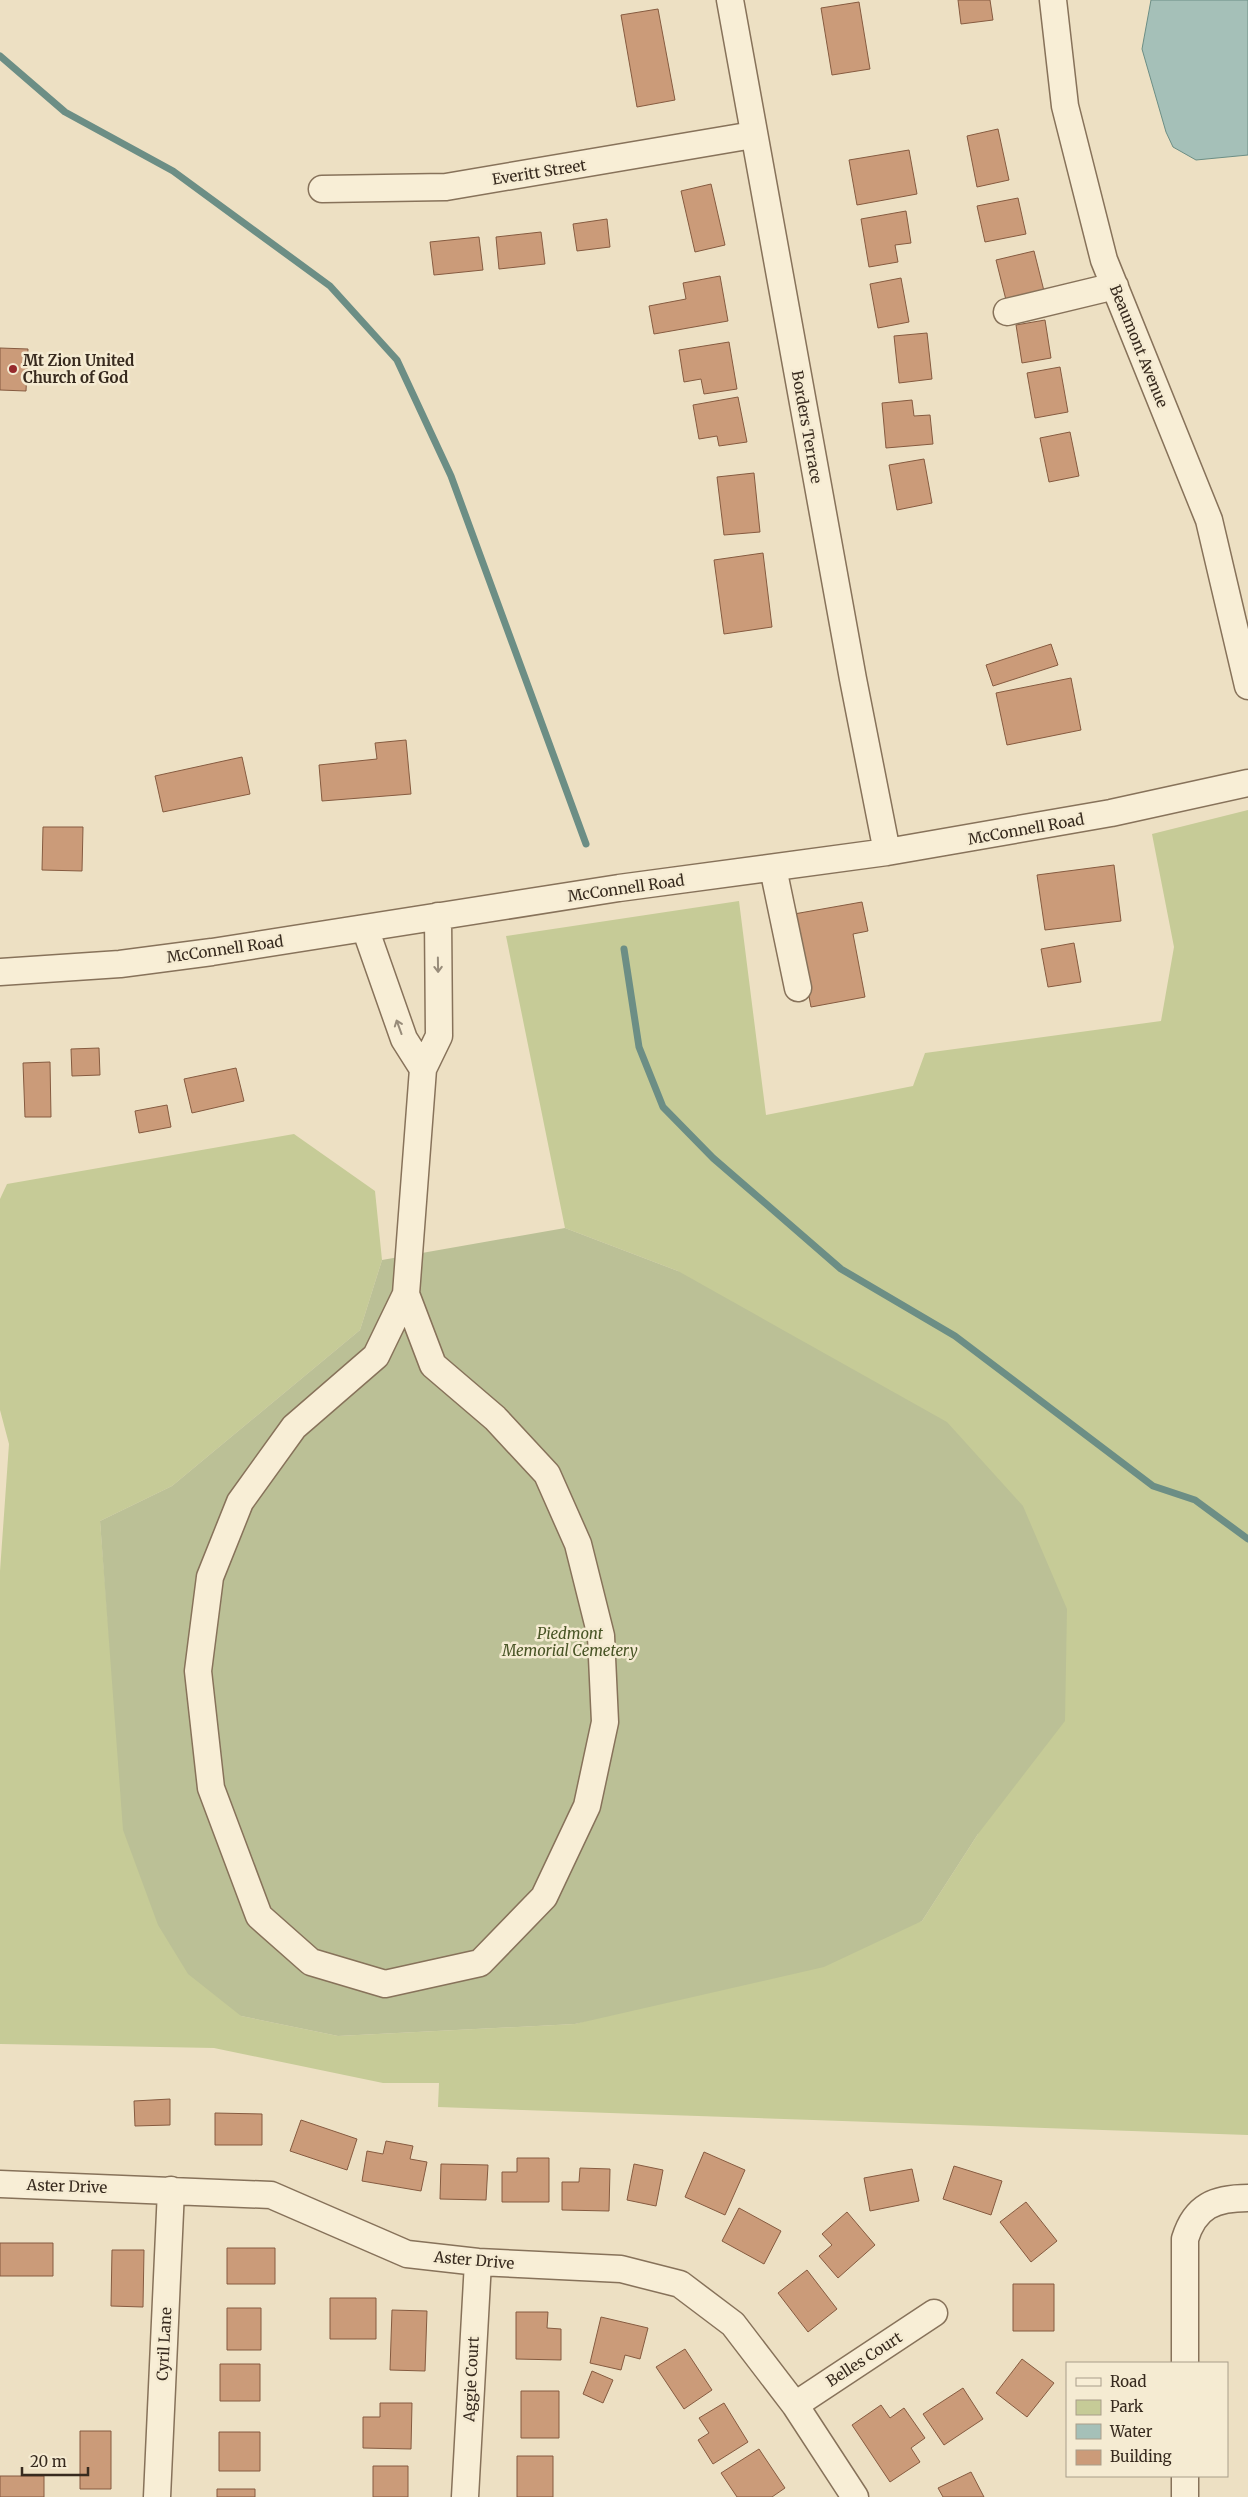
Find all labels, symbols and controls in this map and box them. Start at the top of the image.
street label: Everitt Street [491,155,588,189]
street label: Beaumont Avenue [1106,282,1172,410]
place label: Mt Zion United Church of God [23,351,134,387]
marker: Mt Zion United Church of God [7,363,19,375]
street label: Borders Terrace [788,369,826,485]
street label: McConnell Road [966,809,1086,849]
street label: McConnell Road [566,870,686,906]
street label: McConnell Road [165,931,285,967]
one-way arrow [433,956,443,973]
one-way arrow [394,1019,403,1035]
park label: Piedmont Memorial Cemetery [501,1624,638,1660]
street label: Aster Drive [25,2175,108,2197]
street label: Aster Drive [432,2247,515,2273]
street label: Cyril Lane [153,2307,175,2381]
street label: Belles Court [822,2327,906,2391]
street label: Aggie Court [459,2336,483,2423]
legend [1066,2362,1228,2477]
text: Road [1110,2372,1146,2391]
text: Park [1110,2397,1144,2416]
text: Water [1109,2422,1153,2441]
scale bar [22,2444,89,2476]
text: Building [1110,2447,1172,2466]
text: 20 m [30,2452,67,2471]

